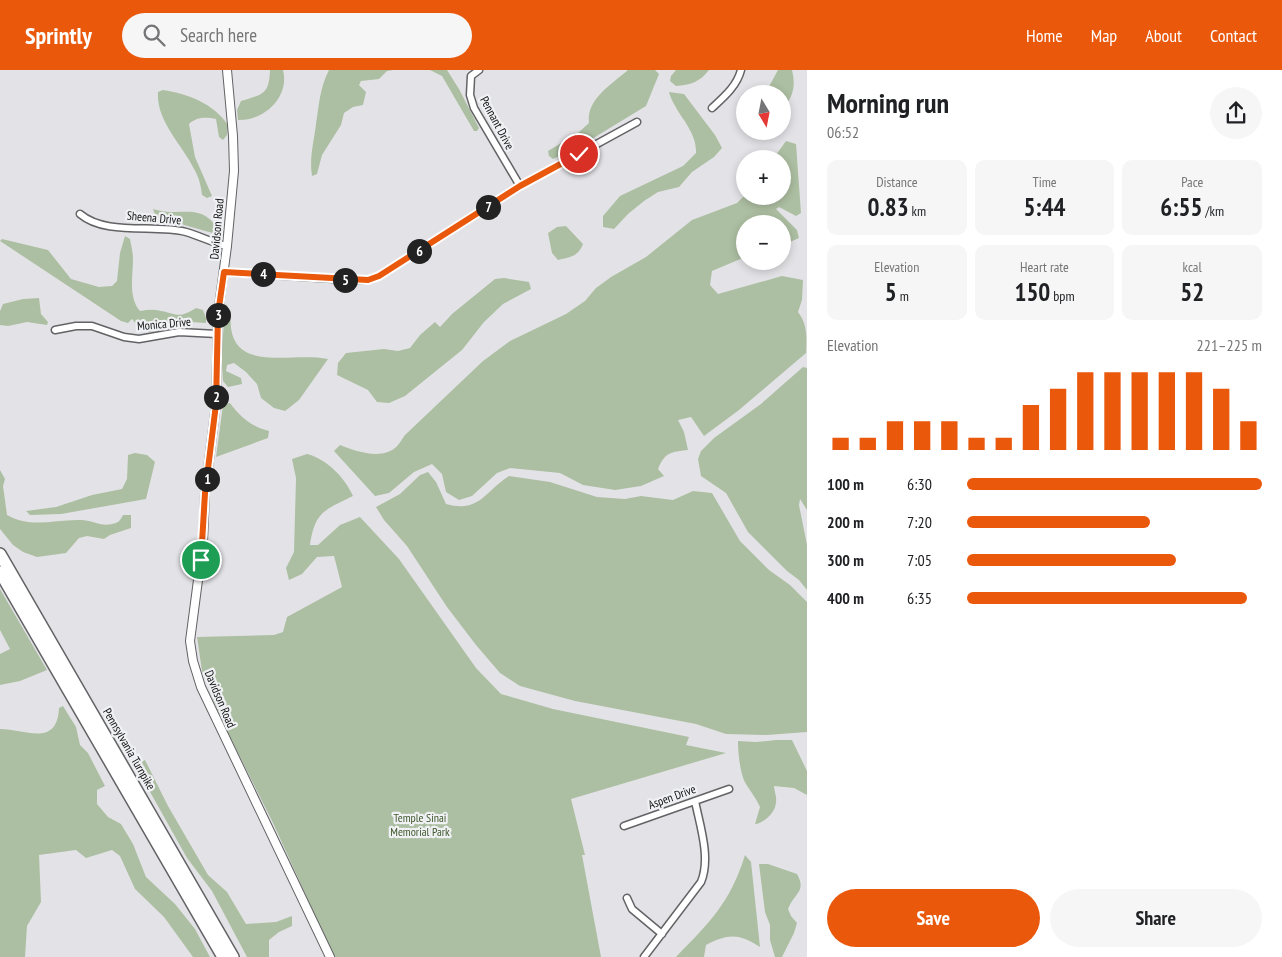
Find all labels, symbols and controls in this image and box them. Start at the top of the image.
search box [122,13,472,58]
text: Sprintly [25,20,92,51]
icon: search [140,21,168,49]
text: Search here [180,23,257,47]
text: Home [1026,24,1063,47]
text: Map [1091,24,1117,47]
text: About [1145,24,1182,47]
text: Contact [1210,24,1257,47]
text: Morning run [827,84,949,121]
north arrow [736,85,791,140]
map controls [736,85,791,270]
button: share [1210,87,1262,139]
street label: Pennant Drive [477,94,518,152]
text: 06:52 [827,122,859,142]
pin [558,133,600,175]
icon: check [565,140,593,168]
button: + [736,150,791,205]
text: Distance [876,173,917,191]
text: Time [1032,173,1057,191]
text: Pace [1181,173,1203,191]
text: 0.83 [867,191,909,223]
text: 5:44 [1023,191,1066,223]
text: 6:55 [1160,191,1202,223]
pin: 7 [476,194,500,220]
street label: Davidson Road [206,198,227,260]
text: 7 [485,198,492,216]
text: km [909,202,926,220]
text: /km [1202,202,1224,220]
street label: Sheena Drive [126,208,182,227]
button: − [736,215,791,270]
pin: 6 [406,238,432,264]
text: 6 [416,242,423,260]
text: Elevation [874,258,919,276]
text: Heart rate [1020,258,1069,276]
text: kcal [1183,258,1202,276]
pin: 4 [250,262,276,286]
text: 4 [260,265,267,283]
pin: 5 [332,268,358,292]
text: 5 [342,271,349,289]
text: 5 [885,276,897,308]
text: 150 [1014,276,1050,308]
text: 52 [1180,276,1204,308]
text: m [897,287,909,305]
text: bpm [1050,287,1075,305]
pin: 3 [206,302,230,328]
text: 3 [215,306,222,324]
street label: Monica Drive [136,314,192,333]
text: Elevation [827,335,878,355]
text: 221–225 m [1197,335,1262,355]
pin: 2 [204,384,228,410]
text: 2 [213,388,220,406]
pin: 1 [194,466,220,492]
text: 1 [204,470,211,488]
text: 100 m [827,474,864,494]
text: 6:30 [907,474,932,494]
text: 200 m [827,512,864,532]
text: 7:20 [907,512,932,532]
pin [180,539,222,581]
icon: arrive [187,546,215,574]
text: 300 m [827,550,864,570]
text: 7:05 [907,550,932,570]
text: 400 m [827,588,864,608]
text: 6:35 [907,588,932,608]
street label: Davidson Road [202,668,239,730]
street label: Pennsylvania Turnpike [100,705,159,792]
street label: Aspen Drive [646,781,698,812]
park label: Temple Sinai Memorial Park [390,810,450,839]
button: Save [827,889,1040,947]
button: Share [1050,889,1262,947]

